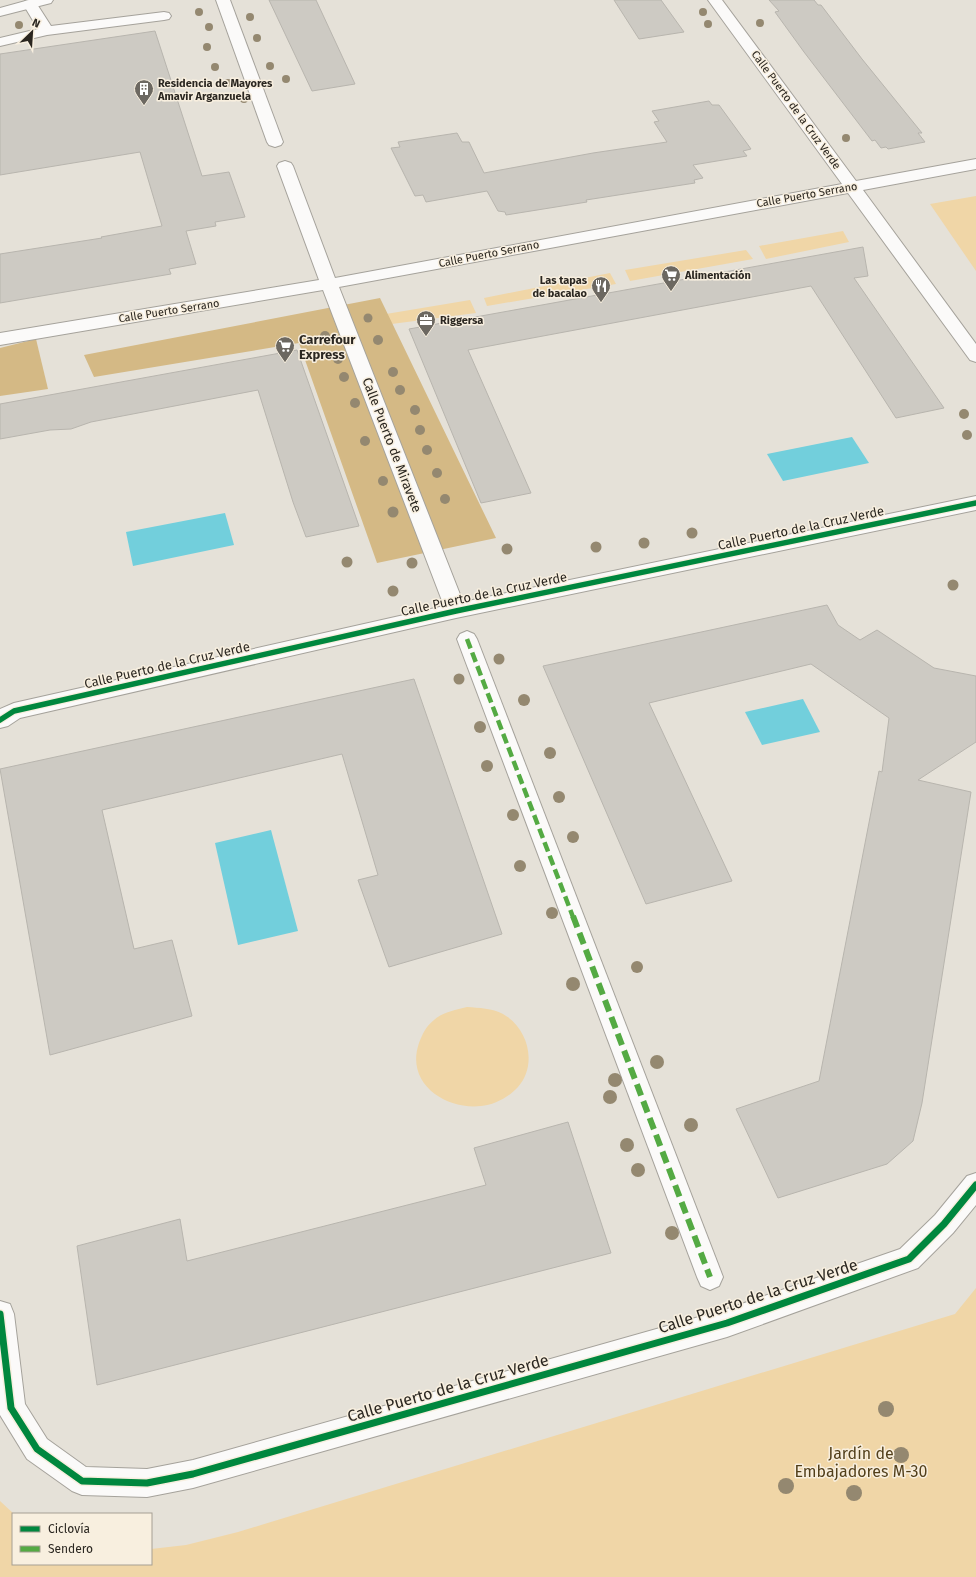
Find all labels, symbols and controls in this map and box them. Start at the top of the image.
north arrow [12,12,52,52]
text: N [30,16,42,31]
street label: Calle Puerto de la Cruz Verde [749,48,843,172]
place label: Residencia de Mayores Amavir Arganzuela [157,77,273,103]
building icon: Residencia de Mayores Amavir Arganzuela [133,78,155,106]
street label: Calle Puerto Serrano [756,180,858,210]
street label: Calle Puerto Serrano [438,238,540,270]
supermarket icon: Alimentación [660,264,682,292]
place label: Alimentación [684,269,751,282]
place label: Las tapas de bacalao [532,274,588,300]
restaurant icon: Las tapas de bacalao [590,275,612,303]
street label: Calle Puerto Serrano [118,297,220,325]
office icon: Riggersa [415,309,437,337]
place label: Riggersa [440,314,483,327]
place label: Carrefour Express [299,332,356,362]
supermarket icon: Carrefour Express [274,335,296,363]
street label: Calle Puerto de Miravete [359,376,425,514]
street label: Calle Puerto de la Cruz Verde [717,503,885,553]
street label: Calle Puerto de la Cruz Verde [400,569,568,619]
street label: Calle Puerto de la Cruz Verde [83,639,251,691]
street label: Calle Puerto de la Cruz Verde [656,1255,860,1337]
street label: Calle Puerto de la Cruz Verde [345,1350,551,1426]
park label: Jardín de Embajadores M-30 [794,1444,928,1481]
legend [12,1513,152,1565]
text: Ciclovía [48,1522,90,1536]
text: Sendero [48,1542,93,1556]

